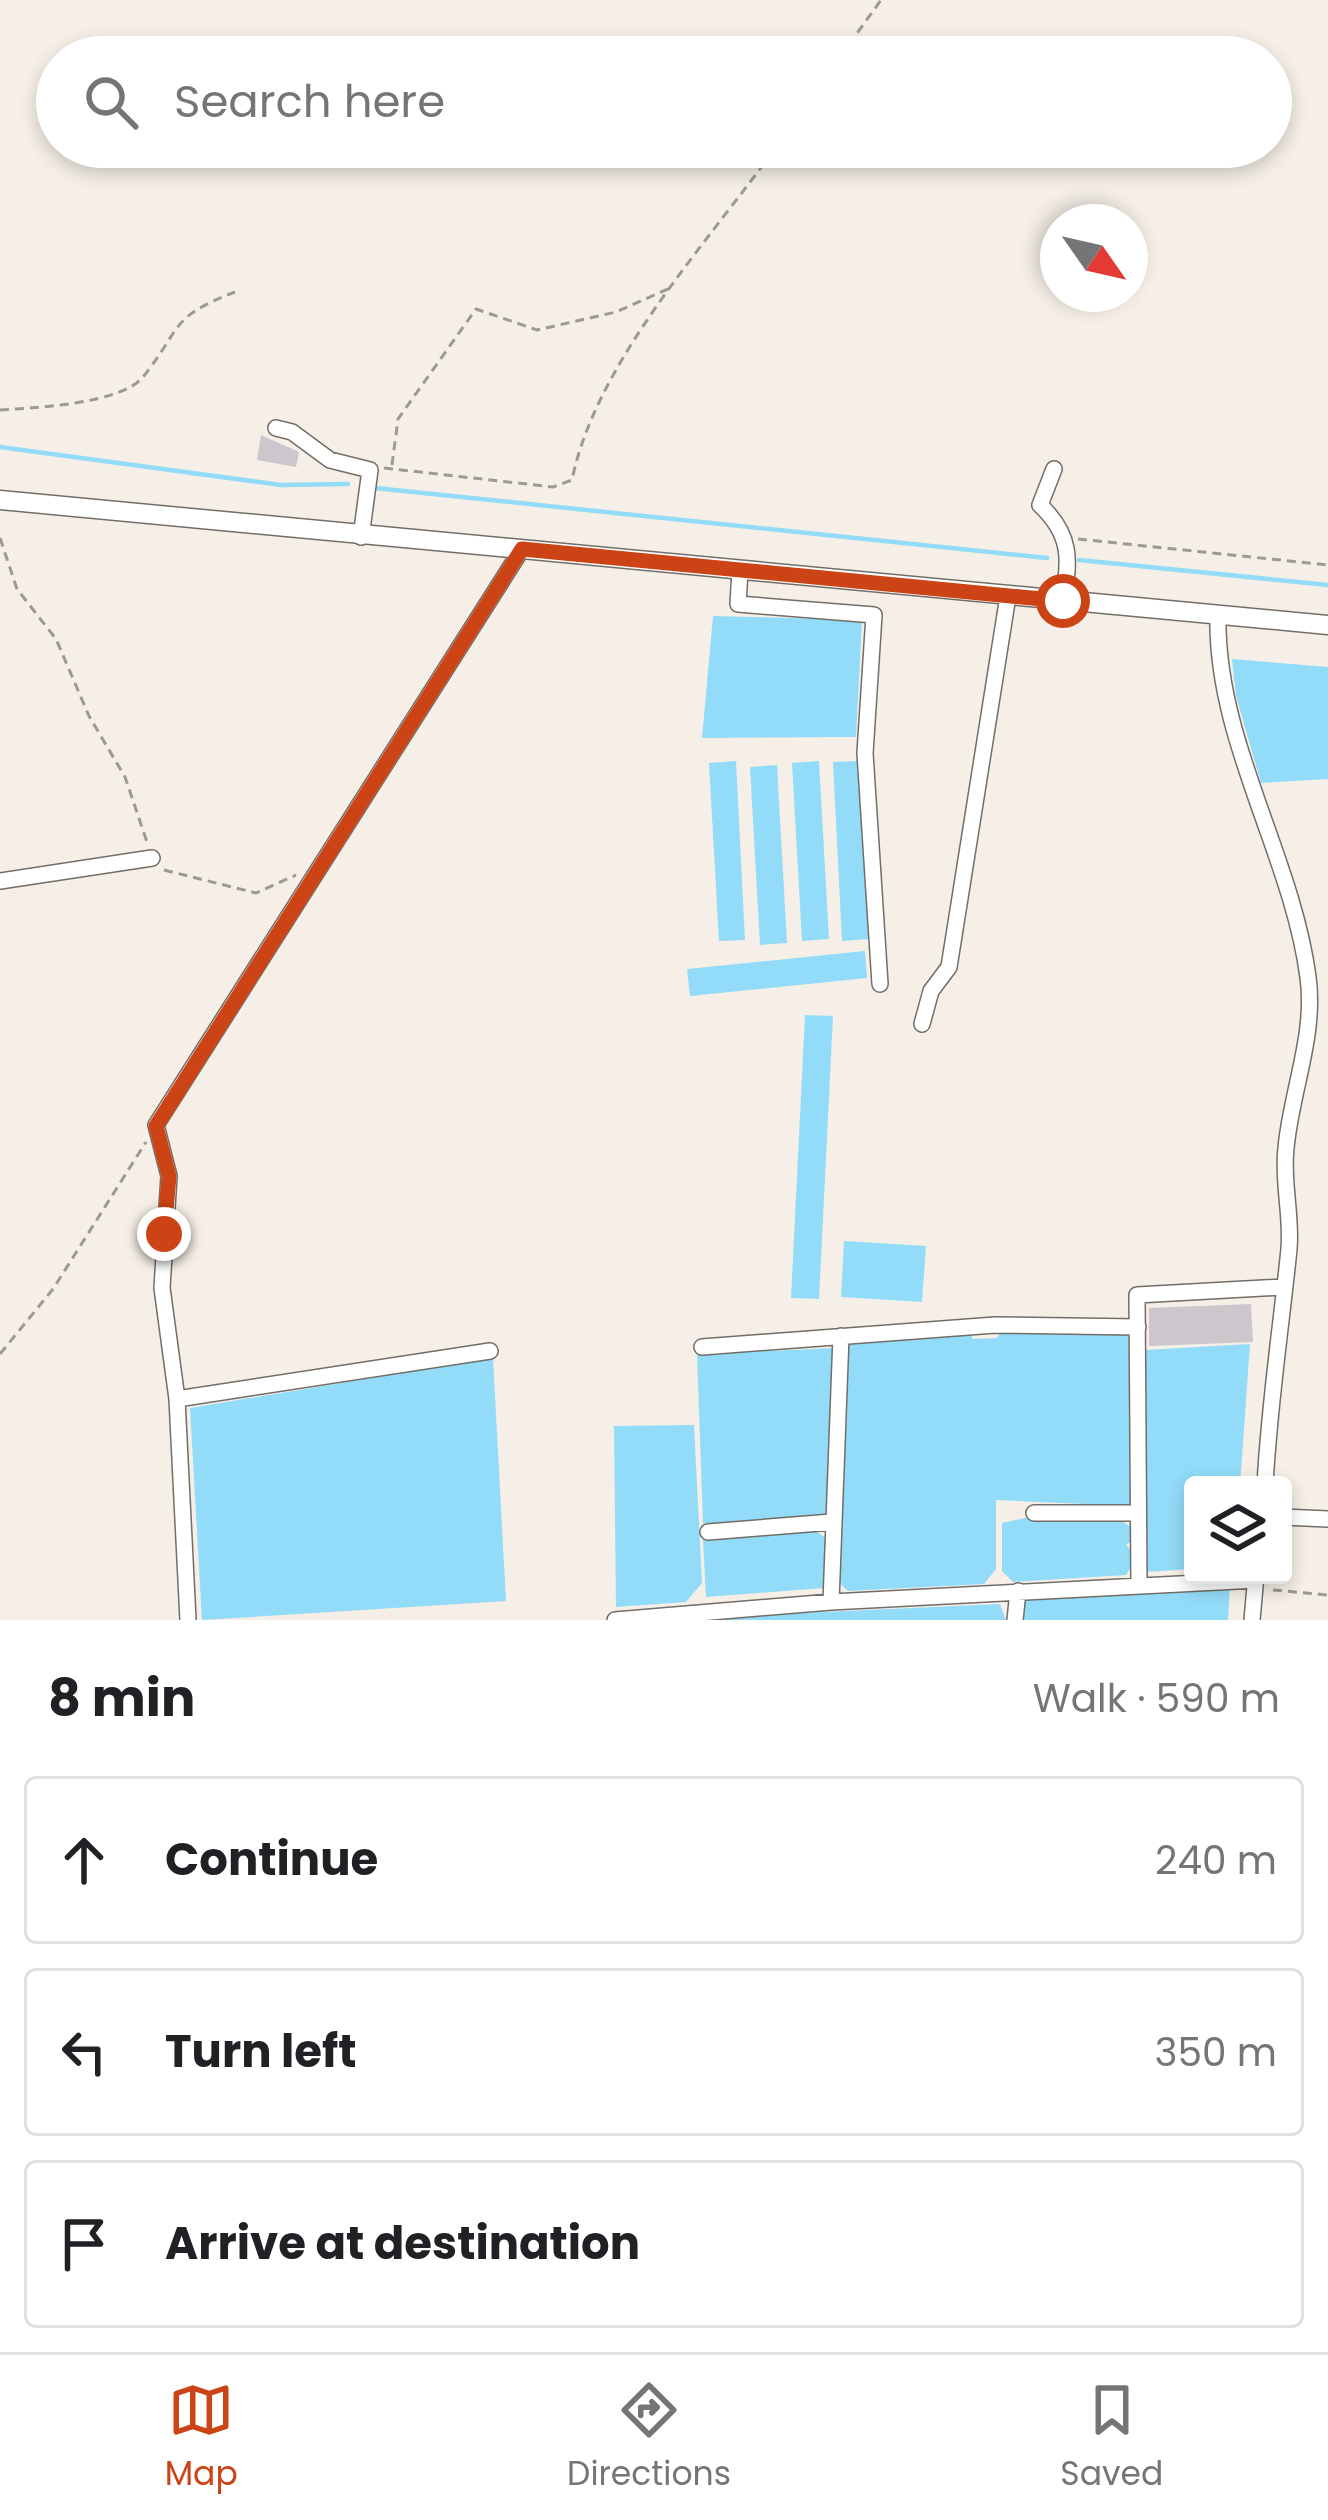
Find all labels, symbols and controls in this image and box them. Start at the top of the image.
search box [36,36,1292,168]
icon: search [78,69,144,135]
text: Search here [174,70,445,133]
north arrow [1040,204,1148,312]
route start [1036,574,1090,628]
route end [137,1207,191,1261]
map controls [1184,1476,1292,1584]
button: layers [1184,1476,1292,1584]
text: 8 min [48,1662,195,1734]
text: Walk · 590 m [1033,1671,1280,1726]
icon: ahead [51,1827,117,1893]
text: Continue [165,1828,378,1891]
text: 240 m [1155,1833,1277,1888]
icon: left [51,2019,117,2085]
text: Turn left [165,2020,357,2083]
text: 350 m [1154,2025,1277,2080]
icon: arrive [51,2211,117,2277]
text: Arrive at destination [165,2212,640,2275]
tab: Map [165,2377,238,2499]
tab: Directions [567,2377,731,2499]
tab: Saved [1060,2377,1163,2499]

